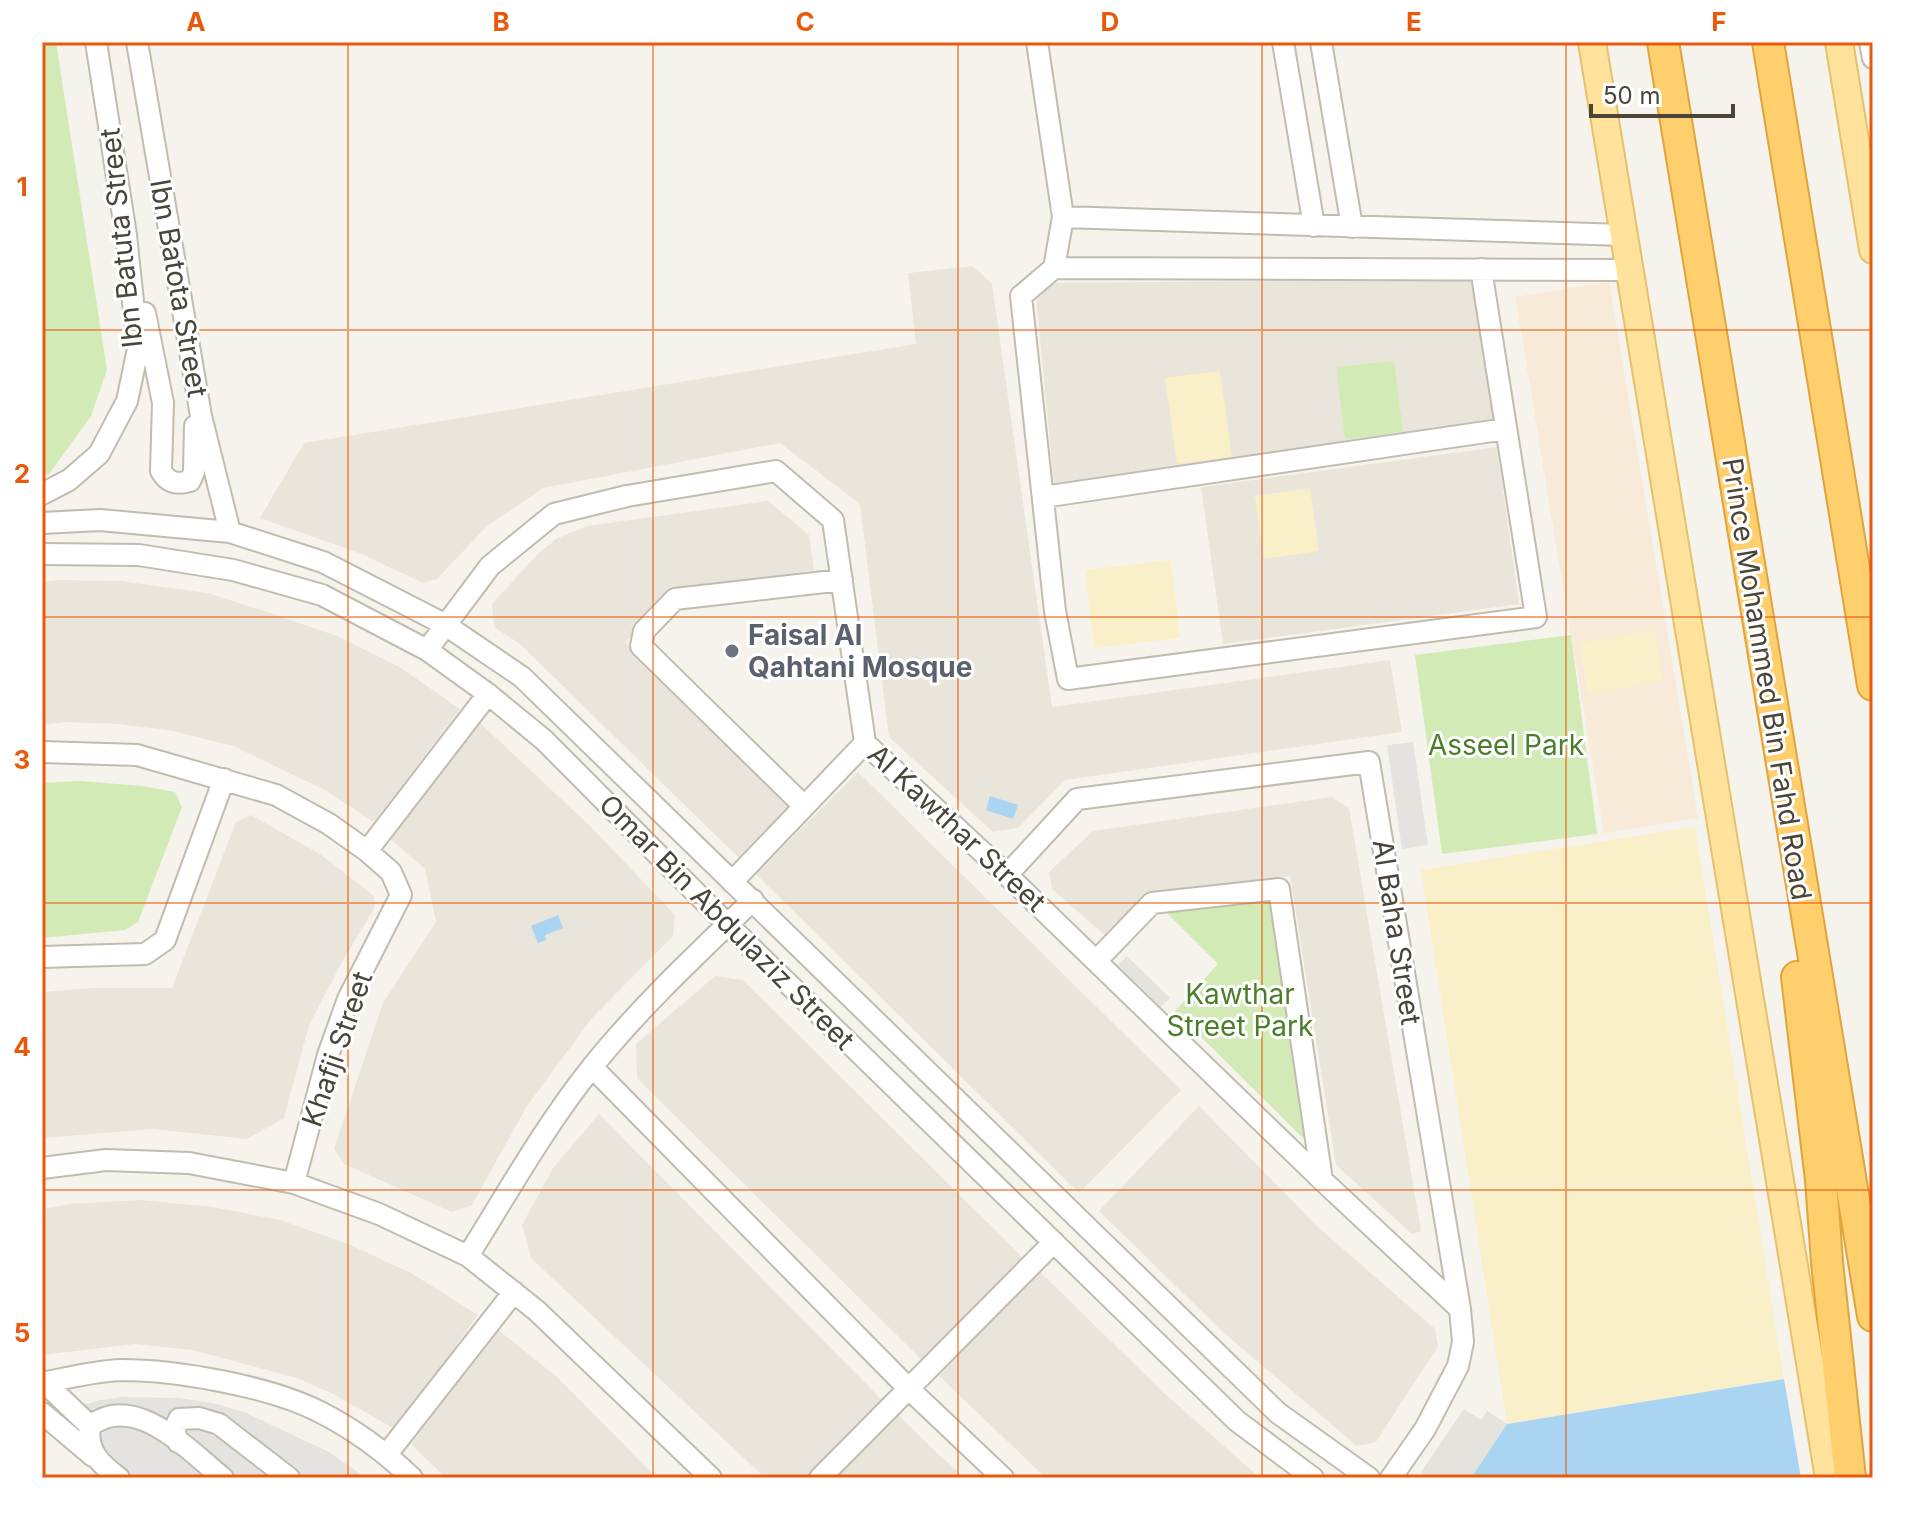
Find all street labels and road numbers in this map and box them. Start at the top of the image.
street label: Ibn Batuta Street [93,126,149,350]
street label: Ibn Batota Street [143,176,215,400]
street label: Prince Mohammed Bin Fahd Road [1715,455,1819,903]
street label: Al Kawthar Street [861,737,1053,919]
street label: Omar Bin Abdulaziz Street [592,787,862,1057]
street label: Al Baha Street [1366,837,1428,1027]
street label: Khafji Street [295,967,379,1131]

